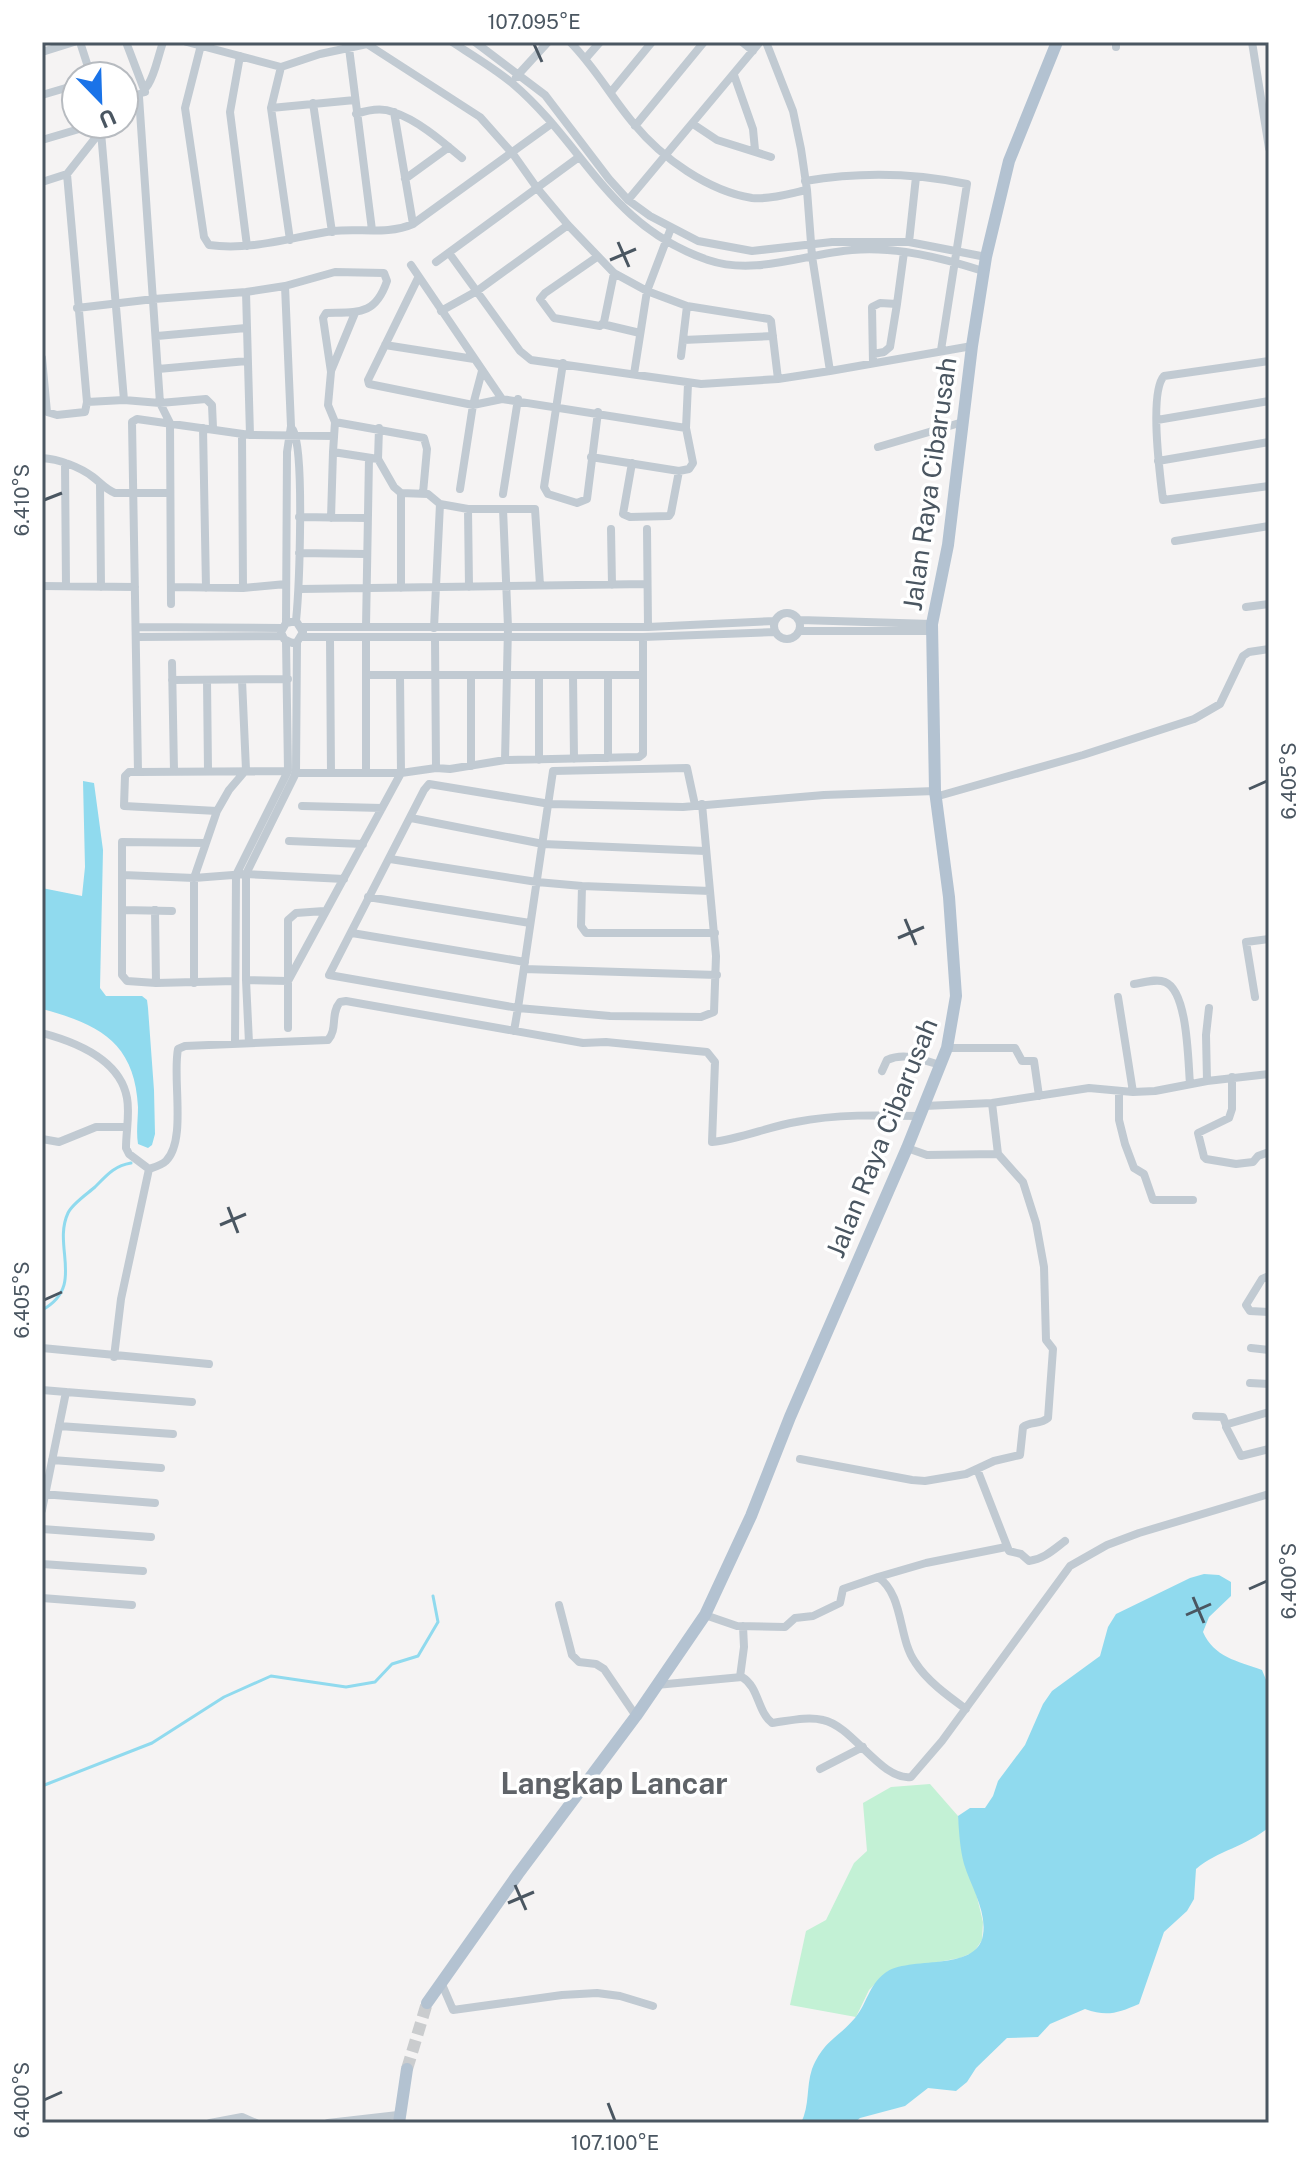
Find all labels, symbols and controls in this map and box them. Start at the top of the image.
text: 107.095°E [487,10,581,34]
north arrow [60,60,140,140]
text: U [95,103,120,133]
street label: Jalan Raya Cibarusah [896,355,963,613]
text: 6.410°S [10,464,34,536]
text: 6.405°S [1277,742,1301,820]
street label: Jalan Raya Cibarusah [819,1014,944,1262]
text: 6.405°S [10,1261,34,1339]
text: 6.400°S [1277,1543,1301,1619]
district label: Langkap Lancar [500,1765,728,1801]
text: 6.400°S [10,2062,34,2138]
text: 107.100°E [571,2131,659,2155]

